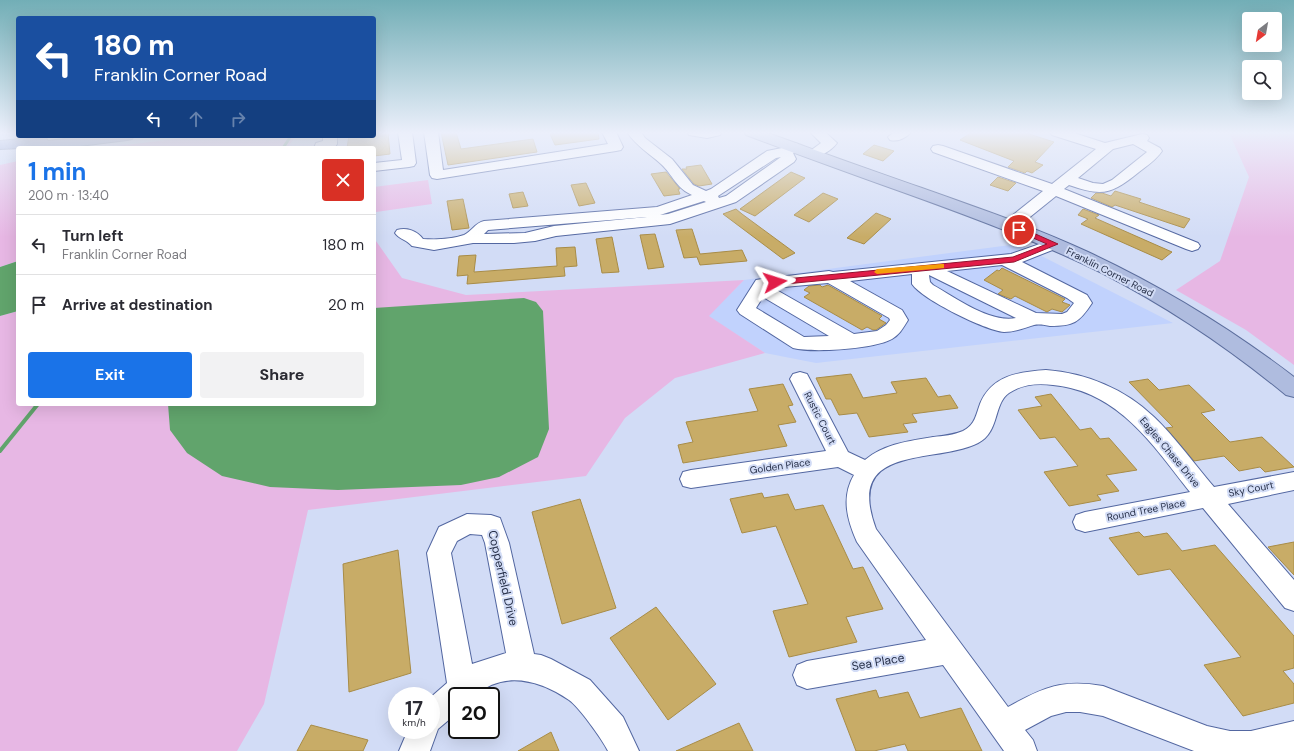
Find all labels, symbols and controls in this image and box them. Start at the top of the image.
north arrow [1242,12,1282,52]
map controls [1242,12,1282,100]
text: 180 m [94,27,175,64]
icon: left [28,32,80,84]
button: search [1242,60,1282,100]
text: Franklin Corner Road [94,63,267,87]
icon: left [143,108,165,130]
icon: ahead [185,108,207,130]
icon: right [227,108,249,130]
text: 1 min [28,156,86,187]
button: close [322,159,364,201]
text: 200 m · 13:40 [28,187,109,204]
pin [1002,213,1036,247]
icon: arrive [1008,219,1030,241]
text: Turn left [62,226,123,246]
icon: left [28,234,50,256]
text: 180 m [323,235,364,255]
street label: Franklin Corner Road [1064,244,1156,300]
text: Franklin Corner Road [62,246,187,263]
position arrow [754,261,796,303]
icon: arrive [28,294,50,316]
text: Arrive at destination [62,295,213,315]
text: 20 m [328,295,364,315]
button: Exit [28,352,192,398]
button: Share [200,352,364,398]
street label: Rustic Court [801,389,839,447]
street label: Eagles Chase Drive [1137,414,1203,490]
street label: Golden Place [749,455,811,477]
street label: Sky Court [1227,478,1275,500]
street label: Round Tree Place [1106,496,1187,524]
street label: Copperfield Drive [484,529,522,627]
street label: Sea Place [850,649,906,675]
speed limit sign: 20 [448,687,500,739]
text: 17 [405,695,423,721]
text: km/h [402,716,426,729]

